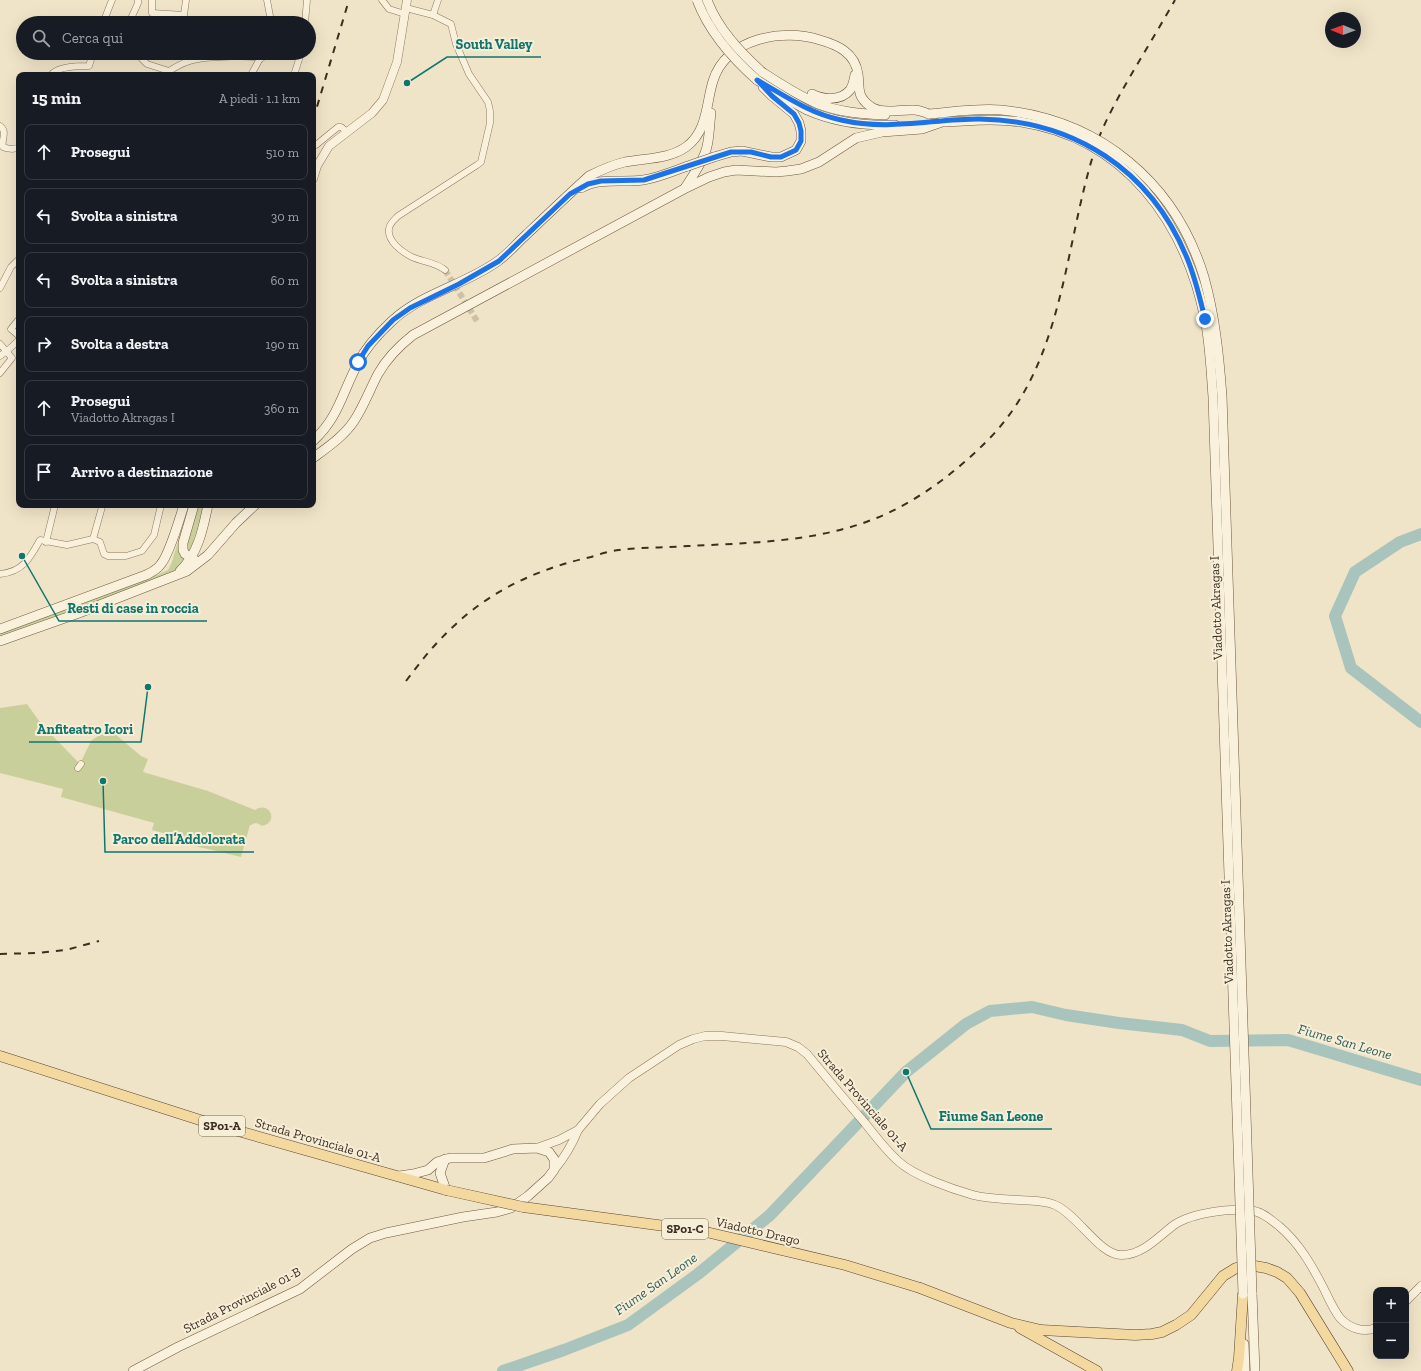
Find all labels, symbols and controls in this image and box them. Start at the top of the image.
north arrow [1325,12,1361,48]
search box [16,16,316,60]
icon: search [30,27,52,49]
text: Cerca qui [62,29,123,47]
callout: South Valley [447,31,541,57]
text: South Valley [456,36,533,53]
text: 15 min [32,88,81,108]
text: A piedi · 1.1 km [219,91,300,106]
icon: ahead [33,141,55,163]
text: Prosegui [71,143,130,161]
text: 510 m [266,145,299,160]
icon: left [33,205,55,227]
text: Svolta a sinistra [71,207,178,225]
text: 30 m [271,209,299,224]
icon: left [33,269,55,291]
text: Svolta a sinistra [71,271,178,289]
text: 60 m [270,273,299,288]
route end [1196,310,1214,328]
icon: right [33,333,55,355]
text: Svolta a destra [71,335,169,353]
text: 190 m [265,337,299,352]
route start [349,353,367,371]
text: Prosegui [71,392,130,410]
icon: ahead [33,397,55,419]
text: 360 m [264,401,299,416]
text: Viadotto Akragas I [71,410,175,425]
icon: arrive [33,461,55,483]
text: Arrivo a destinazione [71,463,213,481]
street label: Viadotto Akragas I [1207,556,1225,661]
callout: Resti di case in roccia [59,595,207,621]
text: Resti di case in roccia [67,600,199,617]
callout: Anfiteatro Icori [29,716,141,742]
text: Anfiteatro Icori [37,721,133,738]
callout: Parco dell’Addolorata [105,826,254,852]
text: Parco dell’Addolorata [113,831,245,848]
street label: Viadotto Akragas I [1218,880,1236,985]
water label: Fiume San Leone [1296,1020,1394,1064]
street label: Strada Provinciale 01-A [815,1046,912,1155]
callout: Fiume San Leone [931,1103,1052,1129]
text: Fiume San Leone [939,1108,1044,1125]
street label: Strada Provinciale 01-A [253,1115,383,1165]
road number: SP01-A [199,1116,245,1136]
street label: Viadotto Drago [714,1214,802,1248]
road number: SP01-C [662,1219,708,1239]
water label: Fiume San Leone [611,1249,701,1319]
street label: Strada Provinciale 01-B [181,1264,303,1336]
map controls [1373,1287,1409,1359]
button: + [1373,1287,1409,1323]
button: − [1373,1323,1409,1359]

